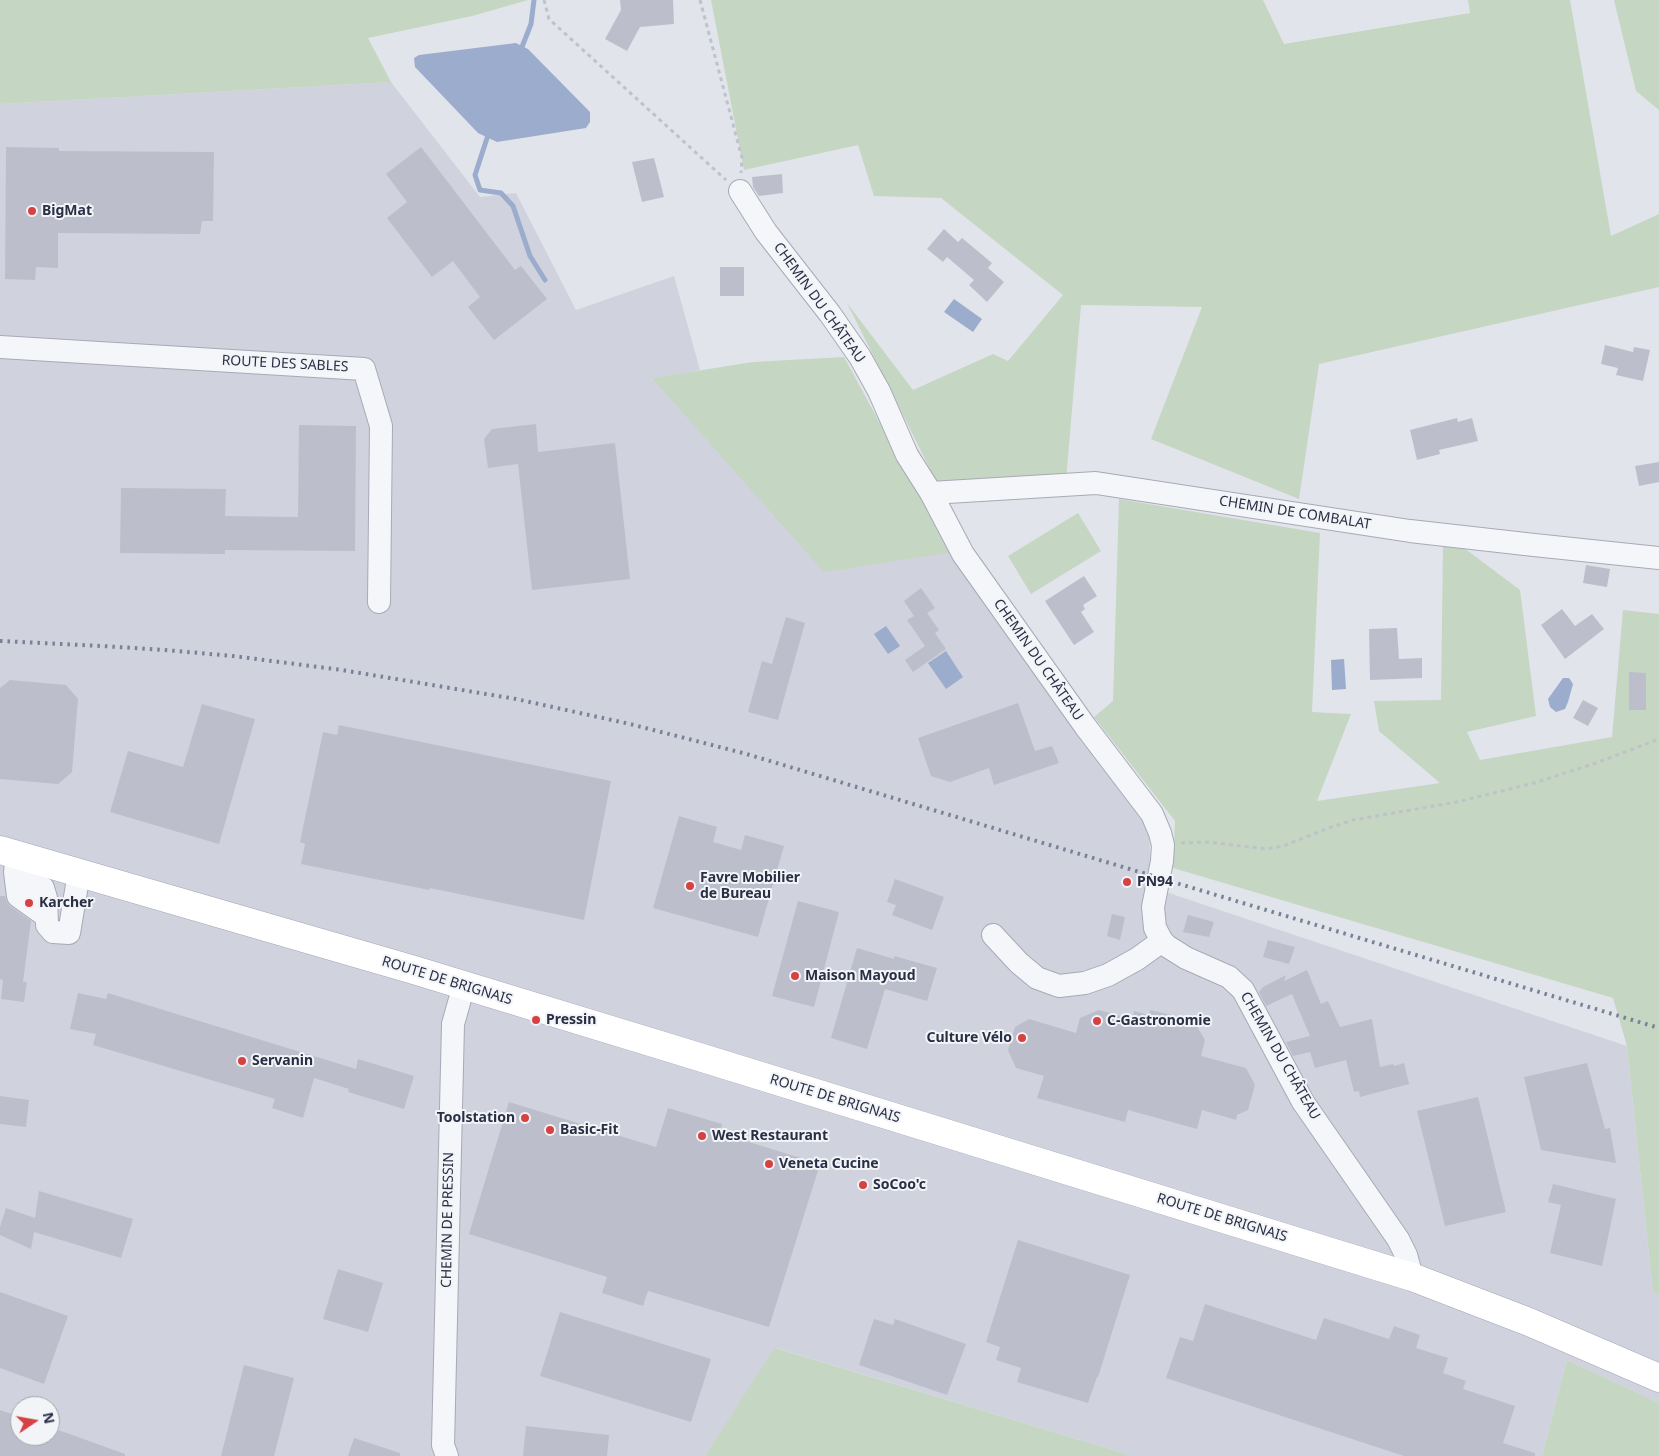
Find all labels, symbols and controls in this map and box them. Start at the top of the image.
place label: BigMat [42,203,92,219]
marker: BigMat [26,205,38,217]
street label: CHEMIN DU CHÂTEAU [770,240,868,366]
street label: ROUTE DES SABLES [221,352,349,376]
street label: CHEMIN DE COMBALAT [1218,493,1372,533]
street label: CHEMIN DU CHÂTEAU [990,596,1086,724]
place label: Favre Mobilier de Bureau [700,870,800,902]
place label: PN94 [1137,874,1173,890]
marker: PN94 [1121,876,1133,888]
marker: Favre Mobilier de Bureau [684,880,696,892]
place label: Karcher [39,895,94,911]
marker: Karcher [23,897,35,909]
street label: ROUTE DE BRIGNAIS [380,953,514,1009]
place label: Maison Mayoud [805,968,916,984]
marker: Maison Mayoud [789,970,801,982]
street label: CHEMIN DU CHÂTEAU [1237,989,1323,1123]
place label: Pressin [546,1012,596,1028]
place label: C-Gastronomie [1107,1013,1211,1029]
marker: Pressin [530,1014,542,1026]
marker: C-Gastronomie [1091,1015,1103,1027]
place label: Culture Vélo [926,1030,1012,1046]
marker: Culture Vélo [1016,1032,1028,1044]
place label: Servanin [252,1053,313,1069]
marker: Servanin [236,1055,248,1067]
street label: ROUTE DE BRIGNAIS [768,1071,902,1127]
place label: Toolstation [437,1110,515,1126]
marker: Toolstation [519,1112,531,1124]
place label: Basic-Fit [560,1122,619,1138]
marker: Basic-Fit [544,1124,556,1136]
place label: West Restaurant [712,1128,828,1144]
marker: West Restaurant [696,1130,708,1142]
street label: CHEMIN DE PRESSIN [438,1152,458,1288]
place label: Veneta Cucine [779,1156,879,1172]
marker: Veneta Cucine [763,1158,775,1170]
place label: SoCoo'c [873,1177,926,1193]
marker: SoCoo'c [857,1179,869,1191]
street label: ROUTE DE BRIGNAIS [1155,1190,1289,1246]
north arrow [10,1396,60,1446]
text: N [39,1410,60,1426]

